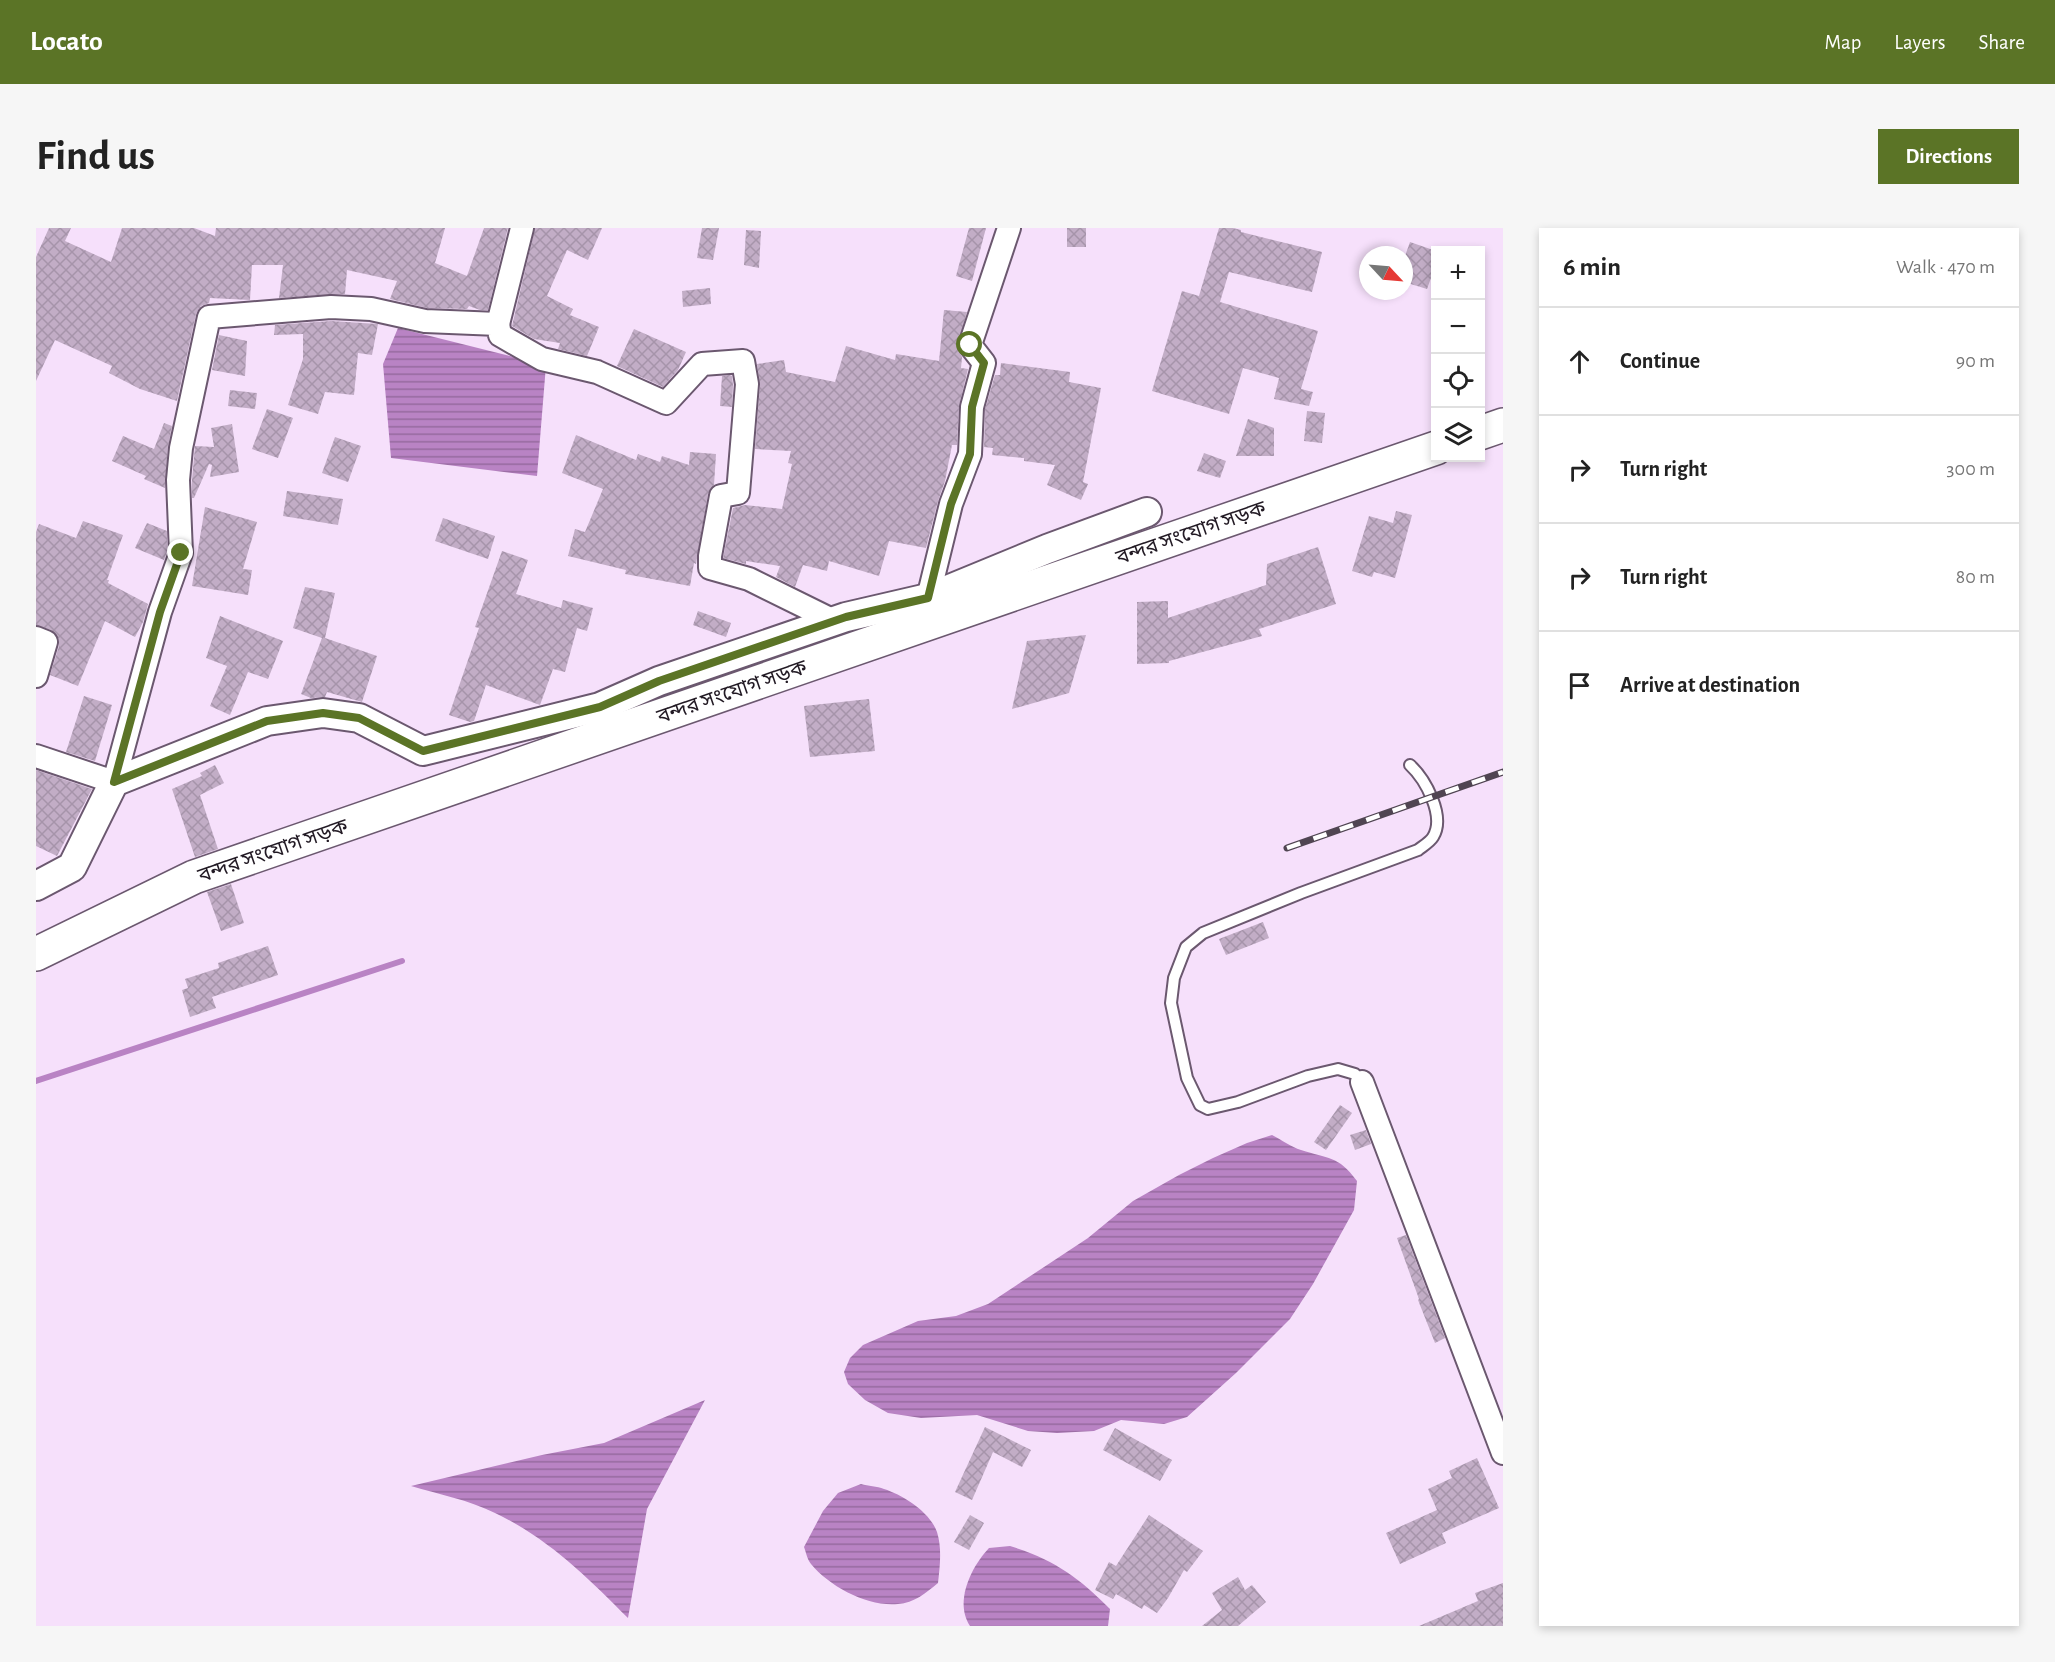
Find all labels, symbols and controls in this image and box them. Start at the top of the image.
text: Locato [30,28,103,56]
text: Map [1825,32,1861,53]
text: Layers [1894,32,1945,53]
text: Share [1978,32,2025,53]
button: Directions [1878,129,2019,184]
text: Find us [36,135,155,177]
north arrow [1359,246,1413,300]
map controls [1431,246,1485,462]
button: + [1431,246,1485,300]
text: 6 min [1563,254,1621,280]
text: Walk · 470 m [1896,257,1995,277]
button: − [1431,300,1485,354]
route start [956,331,982,357]
icon: ahead [1563,345,1596,378]
text: Continue [1620,350,1700,372]
text: 90 m [1956,351,1995,371]
button: locate [1431,354,1485,408]
button: layers [1431,408,1485,462]
icon: right [1563,453,1596,486]
text: Turn right [1620,458,1707,480]
text: 300 m [1946,459,1995,479]
street label: বন্দর সংযোগ সড়ক [1112,497,1270,569]
route end [167,539,193,565]
icon: right [1563,561,1596,594]
text: Turn right [1620,566,1707,588]
text: 80 m [1956,567,1995,587]
street label: বন্দর সংযোগ সড়ক [653,656,811,728]
icon: arrive [1563,669,1596,702]
text: Arrive at destination [1620,674,1800,696]
street label: বন্দর সংযোগ সড়ক [194,815,352,887]

